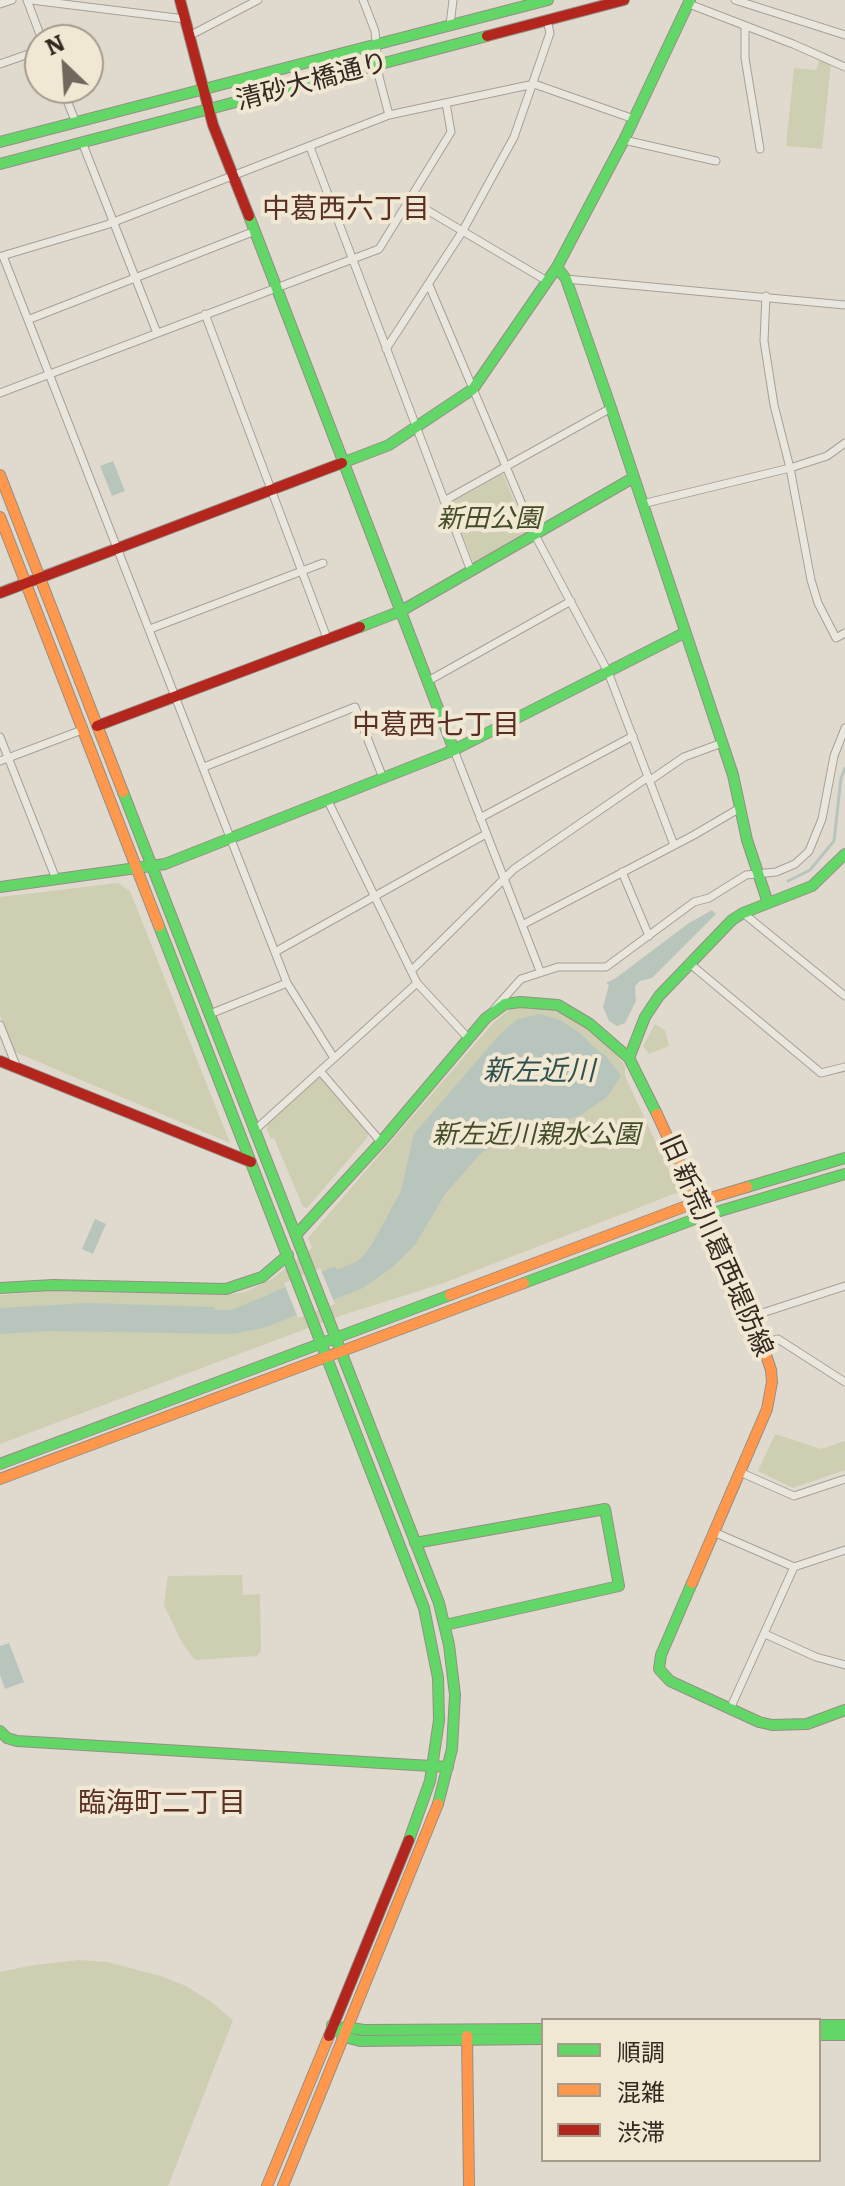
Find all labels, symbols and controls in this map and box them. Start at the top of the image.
north arrow [24,24,104,104]
text: N [39,25,70,62]
street label: 清砂大橋通り [233,47,391,117]
district label: 中葛西六丁目 [262,193,430,227]
park label: 新田公園 [437,503,541,535]
district label: 中葛西七丁目 [352,709,520,743]
water label: 新左近川 [483,1055,595,1089]
park label: 新左近川親水公園 [432,1119,640,1151]
street label: 旧 新荒川葛西堤防線 [653,1130,779,1362]
district label: 臨海町二丁目 [78,1787,246,1821]
legend [541,2018,821,2162]
text: 順調 [617,2033,665,2068]
text: 混雑 [617,2073,665,2108]
text: 渋滞 [617,2113,665,2148]

